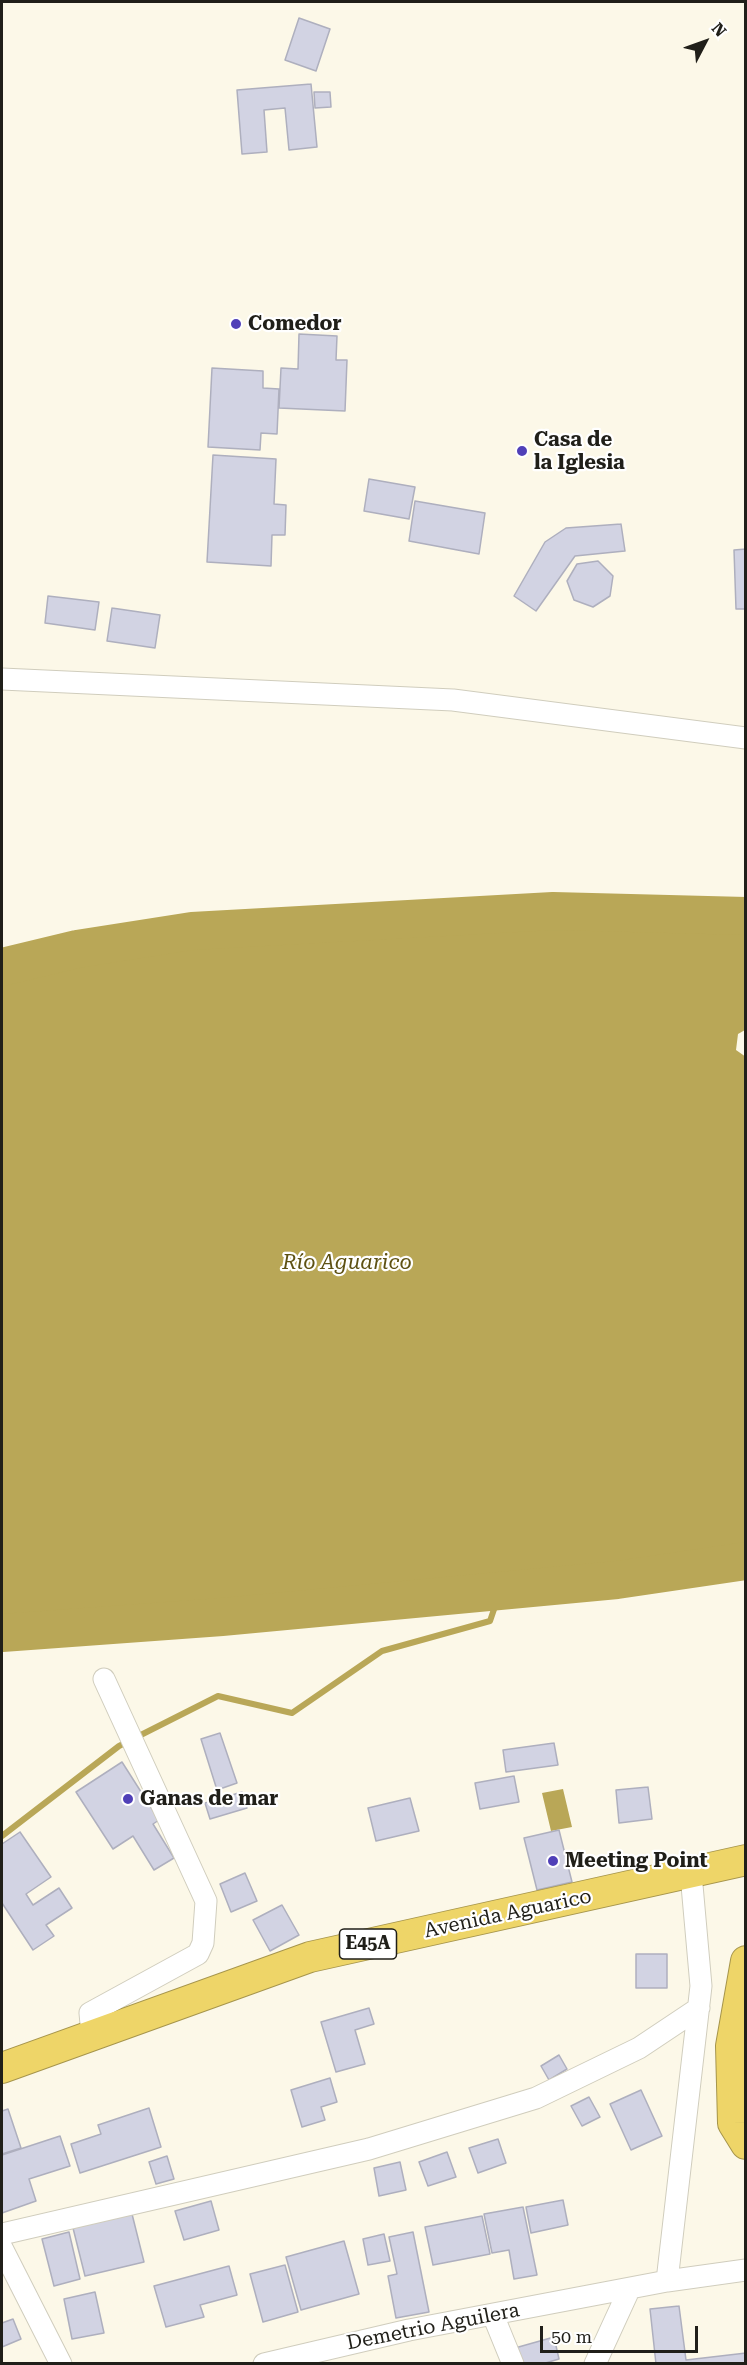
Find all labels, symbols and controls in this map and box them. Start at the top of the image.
north arrow [675,12,735,72]
text: N [708,19,730,41]
place label: Comedor [248,312,342,336]
marker: Comedor [229,317,243,331]
place label: Casa de la Iglesia [534,428,625,475]
marker: Casa de la Iglesia [515,444,529,458]
water label: Río Aguarico [282,1250,412,1276]
place label: Ganas de mar [140,1787,278,1811]
marker: Ganas de mar [121,1792,135,1806]
place label: Meeting Point [565,1849,708,1873]
marker: Meeting Point [546,1854,560,1868]
street label: Avenida Aguarico [422,1885,594,1943]
road number: E45A [340,1929,397,1959]
street label: Demetrio Aguilera [345,2298,521,2356]
scale bar [543,2314,700,2352]
text: 50 m [551,2326,592,2347]

